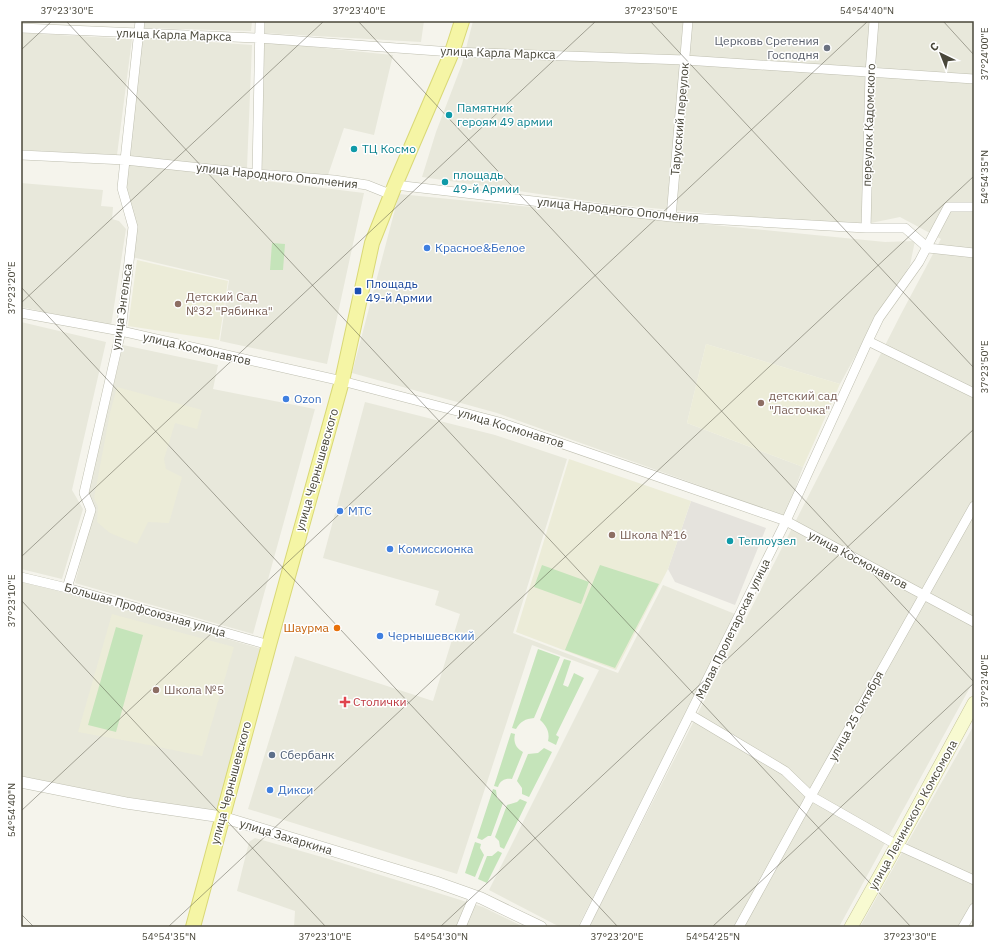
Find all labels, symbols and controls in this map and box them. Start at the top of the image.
text: 37°23'30"E [40,4,94,17]
text: 37°23'40"E [332,4,386,17]
text: 37°23'50"E [624,4,678,17]
text: 54°54'40"N [840,4,894,17]
street label: улица Карла Маркса [116,25,232,44]
text: 37°24'00"E [978,27,991,81]
place label: Церковь Сретения Господня [714,33,819,62]
north arrow [921,34,961,74]
text: С [927,39,942,54]
street label: улица Карла Маркса [440,43,556,62]
marker: Церковь Сретения Господня [822,43,832,53]
street label: Тарусский переулок [667,61,692,176]
street label: переулок Кадомского [859,63,878,187]
place label: Памятник героям 49 армии [457,100,553,129]
marker: Памятник героям 49 армии [444,110,454,120]
place label: ТЦ Космо [362,141,416,156]
marker: ТЦ Космо [349,144,359,154]
text: 54°54'35"N [978,150,991,204]
street label: улица Народного Ополчения [195,160,359,191]
place label: площадь 49-й Армии [453,167,519,196]
marker: площадь 49-й Армии [440,177,450,187]
street label: улица Народного Ополчения [536,194,700,225]
place label: Красное&Белое [435,240,526,255]
marker: Красное&Белое [422,243,432,253]
text: 37°23'20"E [5,261,18,315]
street label: улица Энгельса [108,262,135,351]
place label: Площадь 49-й Армии [366,276,432,305]
marker: Площадь 49-й Армии [353,286,363,296]
place label: Детский Сад №32 "Рябинка" [186,289,273,318]
marker: Детский Сад №32 "Рябинка" [173,299,183,309]
street label: улица Космонавтов [142,329,253,368]
text: 37°23'50"E [978,340,991,394]
place label: детский сад "Ласточка" [769,388,838,417]
place label: Ozon [294,391,321,406]
marker: Ozon [281,394,291,404]
marker: детский сад "Ласточка" [756,398,766,408]
street label: улица Космонавтов [456,404,566,451]
street label: улица Чернышевского [292,407,341,533]
place label: МТС [348,503,372,518]
marker: МТС [335,506,345,516]
place label: Школа №16 [620,527,687,542]
street label: улица Космонавтов [806,527,911,592]
marker: Школа №16 [607,530,617,540]
place label: Теплоузел [738,533,796,548]
marker: Теплоузел [725,536,735,546]
place label: Комиссионка [398,541,474,556]
marker: Комиссионка [385,544,395,554]
street label: Малая Пролетарская улица [692,556,773,701]
text: 37°23'10"E [5,574,18,628]
street label: Большая Профсоюзная улица [63,579,228,640]
place label: Шаурма [283,620,330,635]
marker: Шаурма [332,623,342,633]
place label: Чернышевский [388,628,475,643]
marker: Чернышевский [375,631,385,641]
text: 37°23'40"E [978,654,991,708]
street label: улица 25 Октября [825,668,886,763]
place label: Школа №5 [164,682,224,697]
marker: Школа №5 [151,685,161,695]
place label: Столички [353,694,407,709]
marker: Столички [340,697,350,707]
street label: улица Чернышевского [207,719,254,846]
street label: улица Ленинского Комсомола [865,737,960,892]
place label: Сбербанк [280,747,335,762]
marker: Сбербанк [267,750,277,760]
place label: Дикси [278,782,313,797]
text: 54°54'40"N [5,783,18,837]
marker: Дикси [265,785,275,795]
street label: улица Захаркина [238,815,335,858]
text: 54°54'35"N [142,930,196,943]
text: 37°23'10"E [298,930,352,943]
text: 54°54'30"N [414,930,468,943]
text: 37°23'20"E [590,930,644,943]
text: 54°54'25"N [686,930,740,943]
text: 37°23'30"E [883,930,937,943]

